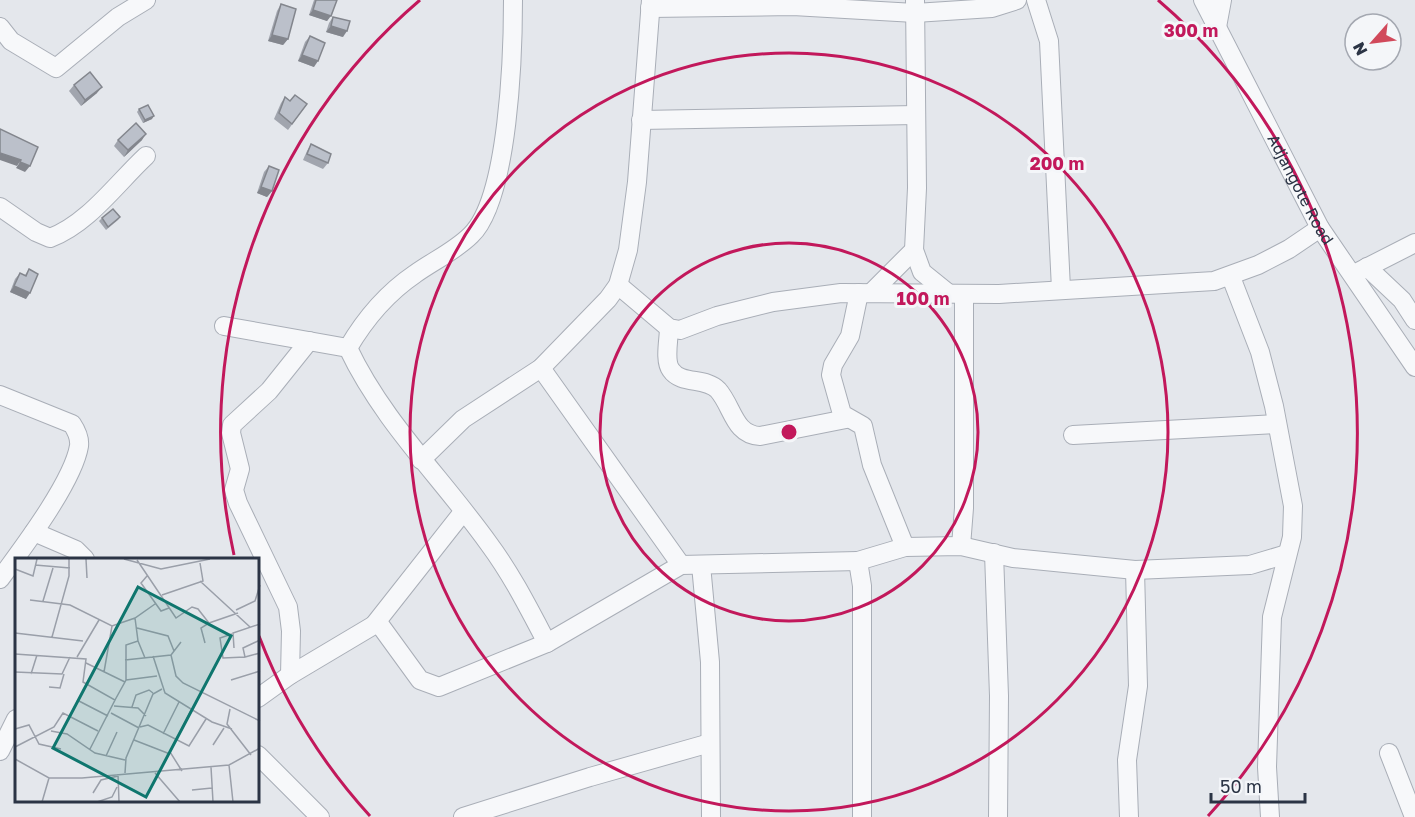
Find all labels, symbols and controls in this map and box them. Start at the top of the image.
north arrow [1343,12,1403,72]
text: 300 m [1164,19,1218,41]
text: N [1348,39,1371,59]
street label: Adjangote Road [1264,131,1338,248]
text: 200 m [1030,152,1084,174]
text: 100 m [897,287,949,309]
centre of rings [779,422,799,442]
inset map [15,558,260,802]
scale bar [1211,766,1306,804]
text: 50 m [1220,775,1262,797]

